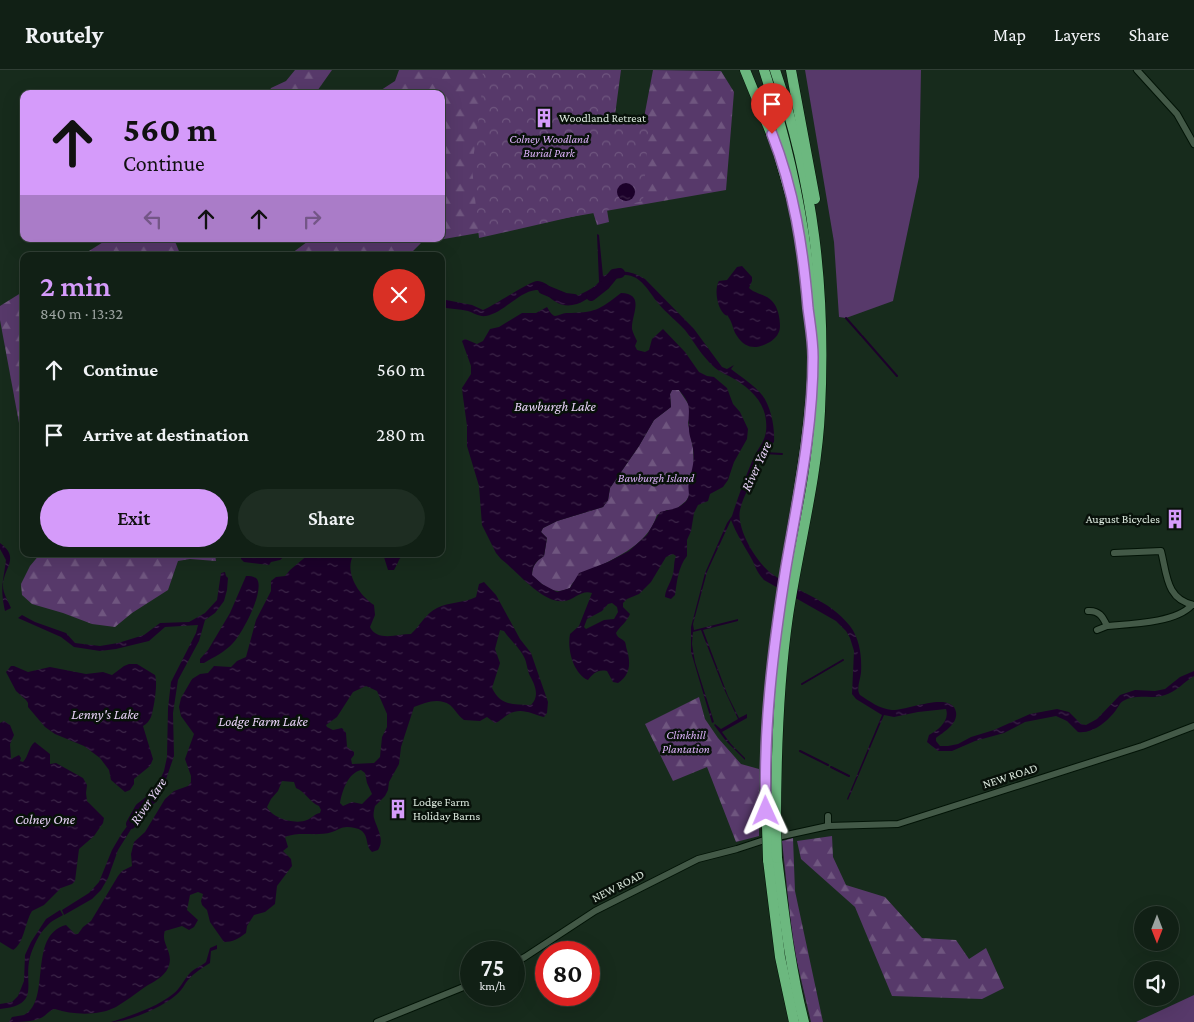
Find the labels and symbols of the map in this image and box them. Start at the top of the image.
pin [751,83,793,134]
building icon: Woodland Retreat [533,107,555,129]
place label: Woodland Retreat [559,111,647,125]
park label: Colney Woodland Burial Park [509,132,589,160]
water label: Bawburgh Lake [514,398,597,414]
water label: River Yare [738,438,775,493]
park label: Bawburgh Island [618,471,694,485]
building icon: August Bicycles [1164,508,1186,530]
place label: August Bicycles [1086,512,1160,526]
water label: Lenny's Lake [71,706,139,722]
water label: Lodge Farm Lake [218,713,308,729]
park label: Clinkhill Plantation [662,728,710,756]
street label: NEW ROAD [981,761,1039,791]
water label: River Yare [127,774,170,827]
position arrow [739,784,791,836]
place label: Lodge Farm Holiday Barns [413,795,481,823]
building icon: Lodge Farm Holiday Barns [387,798,409,820]
water label: Colney One [15,811,76,827]
street label: NEW ROAD [589,867,647,905]
north arrow [1134,906,1179,951]
speed limit sign: 80 [535,941,600,1006]

